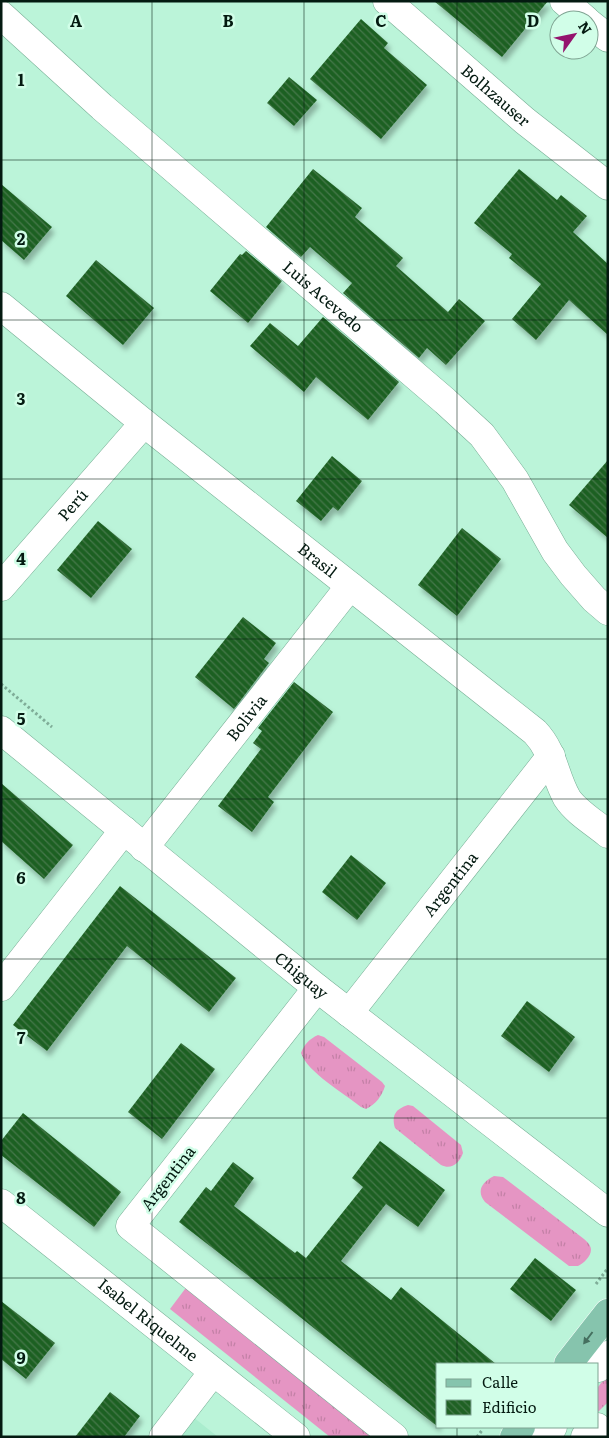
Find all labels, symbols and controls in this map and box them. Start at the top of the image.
text: A [70,8,82,32]
text: B [222,8,234,32]
text: C [375,8,387,32]
text: D [527,8,539,32]
north arrow [549,10,599,60]
text: N [574,17,597,38]
street label: Bolhzauser [456,58,537,132]
text: 1 [18,67,25,91]
text: 2 [17,226,26,250]
street label: Luis Acevedo [278,254,370,337]
text: 3 [17,386,26,410]
street label: Perú [51,483,93,525]
street label: Brasil [293,536,343,583]
text: 4 [16,546,26,570]
street label: Bolivia [220,688,272,745]
text: 5 [17,706,26,730]
street label: Argentina [416,845,483,921]
text: 6 [16,865,26,889]
street label: Chiguay [270,945,335,1004]
text: 7 [17,1025,26,1049]
street label: Argentina [134,1139,201,1215]
text: 8 [16,1185,26,1209]
street label: Isabel Riquelme [94,1272,204,1366]
one-way arrow [583,1331,593,1345]
text: 9 [16,1345,26,1369]
legend [436,1363,599,1428]
text: Calle [482,1370,518,1393]
text: Edificio [482,1395,537,1418]

